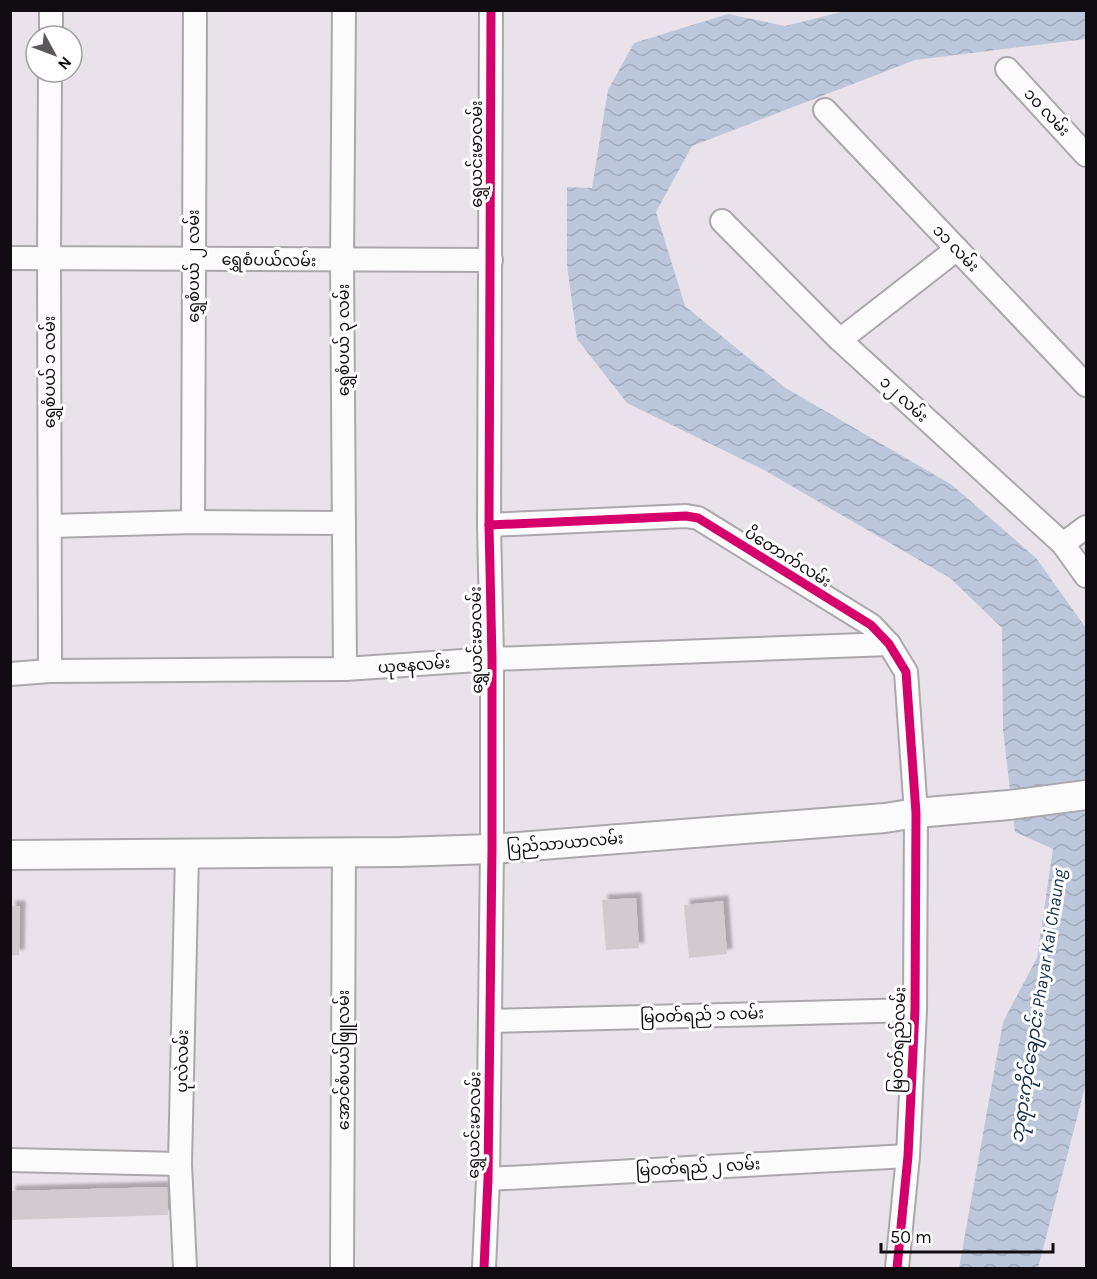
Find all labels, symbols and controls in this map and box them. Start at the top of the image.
north arrow [24,24,84,84]
text: N [54,53,76,74]
street label: ၁၀ လမ်း [1020,83,1075,140]
street label: ရွှေယင်းမာလမ်း [465,100,490,208]
street label: ရွှေစံပယ် ၂ လမ်း [182,209,207,323]
street label: ၁၁ လမ်း [929,219,984,275]
street label: ရွှေစံပယ်လမ်း [221,248,317,274]
street label: ရွှေစံပယ် ၃ လမ်း [332,284,357,396]
street label: ရွှေစံပယ် ၁ လမ်း [38,316,63,428]
street label: ၁၂ လမ်း [873,370,933,429]
street label: ပိတောက်လမ်း [741,521,836,591]
street label: ရွှေယင်းမာလမ်း [464,586,490,694]
street label: ယုဇနလမ်း [377,651,451,682]
street label: ပြည်သာယာလမ်း [506,826,625,862]
water label: ဘုရားကိုင်ချောင်း Phayar Kai Chaung [1004,866,1075,1145]
street label: မြဝတ်ရည်လမ်း [885,986,913,1094]
street label: အောင်စံပယ်ဖြူလမ်း [332,990,357,1130]
street label: မြဝတ်ရည် ၁ လမ်း [640,1001,764,1031]
street label: ပုလဲလမ်း [170,1029,197,1093]
street label: ရွှေယင်းမာလမ်း [462,1071,488,1179]
street label: မြဝတ်ရည် ၂ လမ်း [635,1152,761,1184]
scale bar [881,1216,1054,1254]
text: 50 m [890,1226,932,1248]

